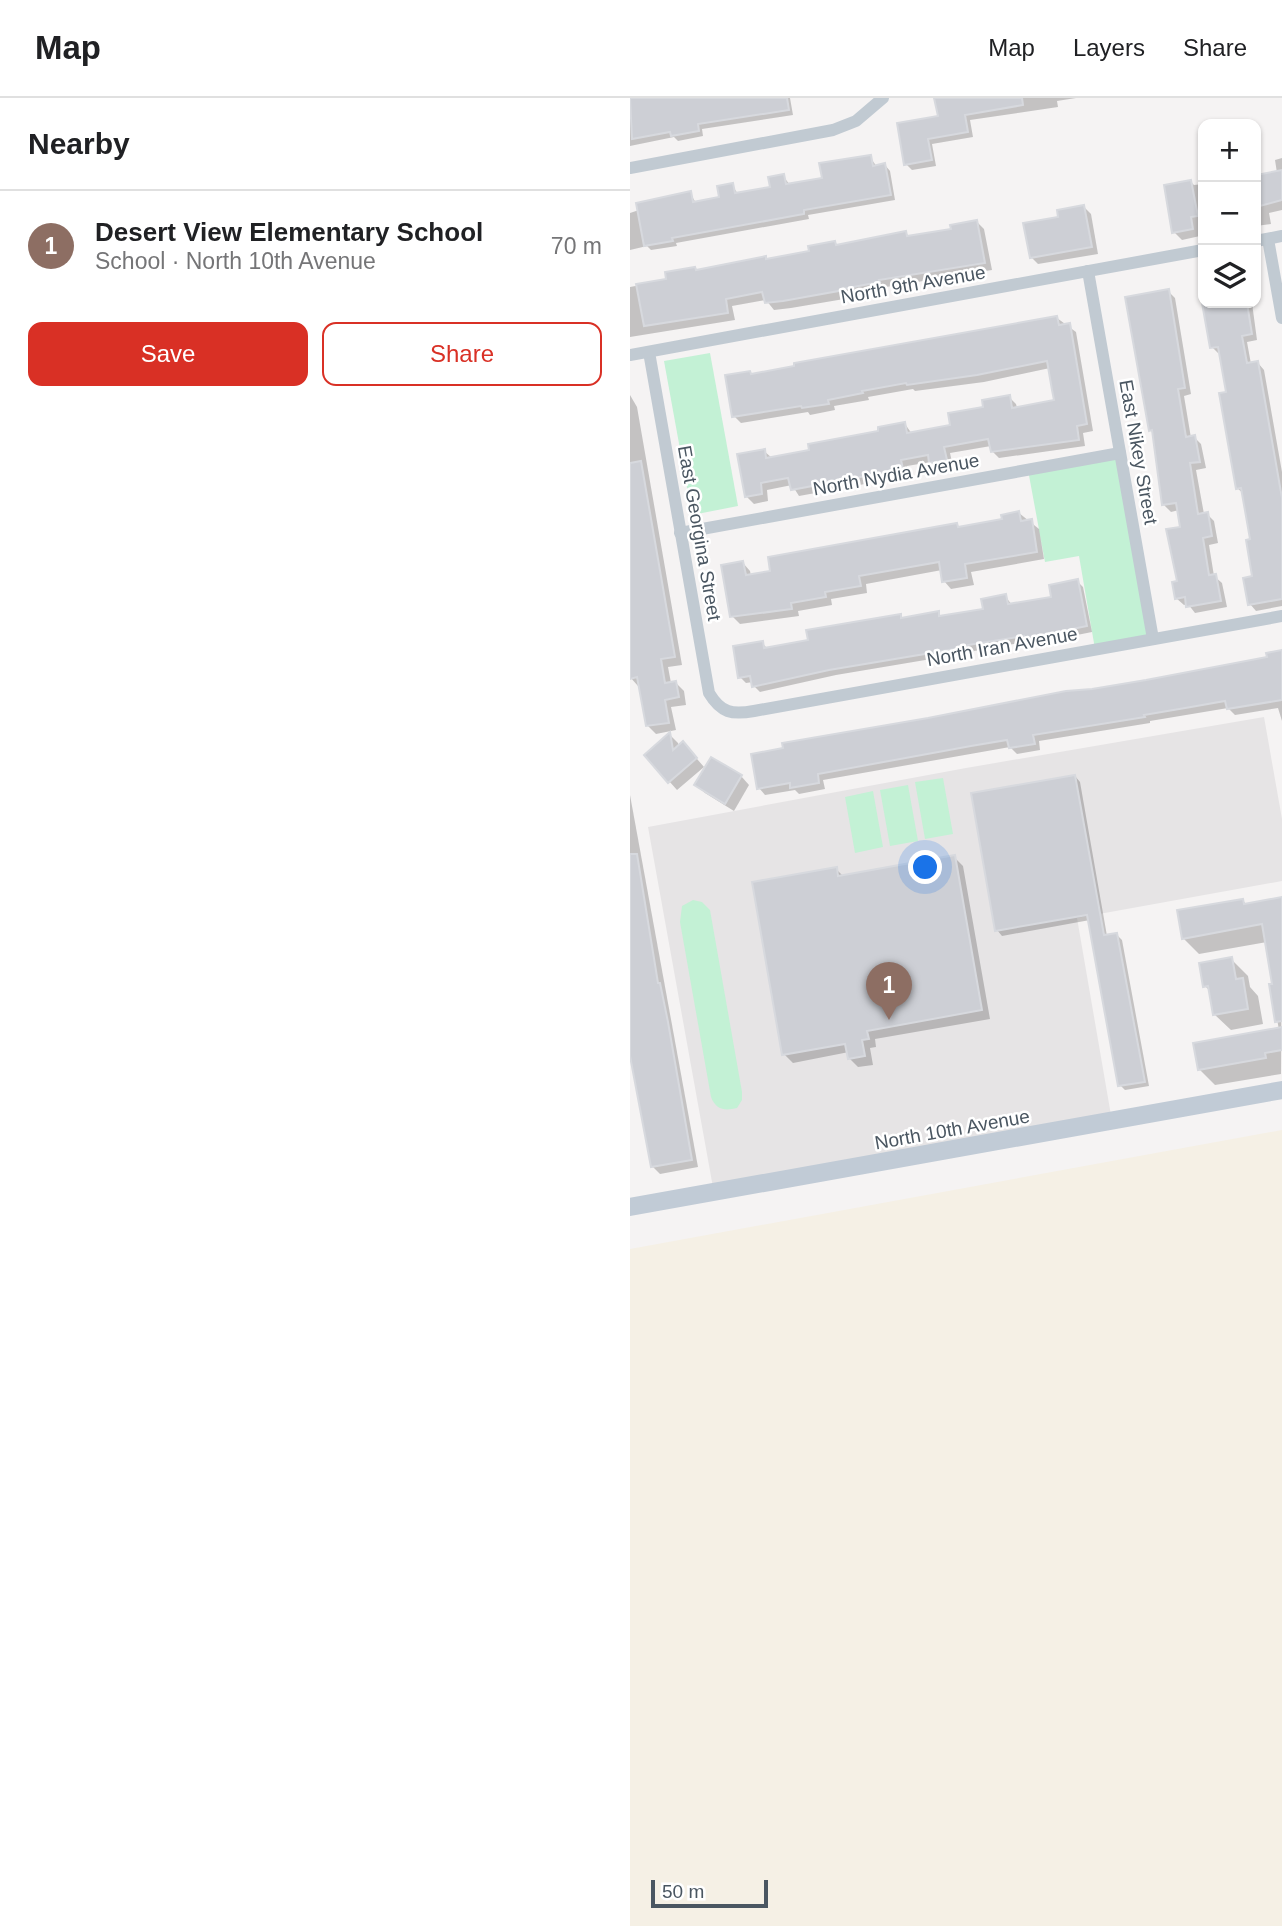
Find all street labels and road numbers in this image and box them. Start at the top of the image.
street label: North 9th Avenue [839,261,987,308]
street label: East Nikey Street [1115,378,1162,527]
street label: East Georgina Street [674,444,725,623]
street label: North Nydia Avenue [811,450,981,499]
street label: North Iran Avenue [925,623,1079,670]
street label: North 10th Avenue [873,1106,1031,1153]

